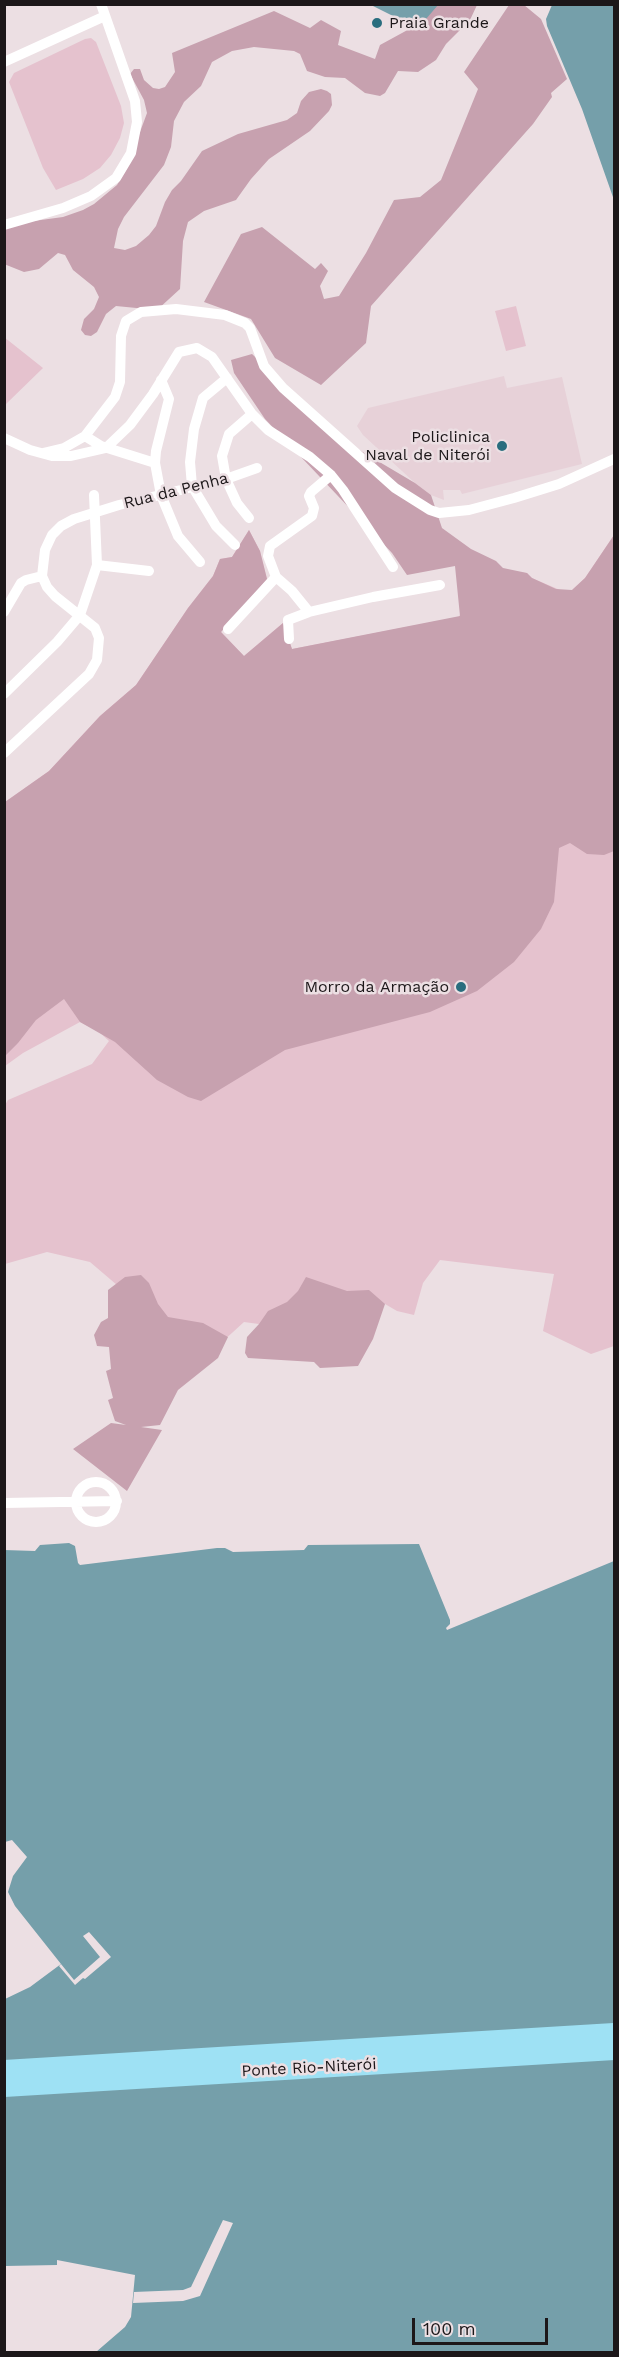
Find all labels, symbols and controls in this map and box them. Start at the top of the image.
place label: Praia Grande [389,13,489,33]
marker: Praia Grande [370,16,384,30]
place label: Policlinica Naval de Niterói [365,427,490,465]
marker: Policlinica Naval de Niterói [495,439,509,453]
street label: Rua da Penha [122,469,230,513]
place label: Morro da Armação [304,977,449,997]
marker: Morro da Armação [454,980,468,994]
street label: Ponte Rio-Niterói [241,2055,377,2081]
scale bar [415,2306,552,2344]
text: 100 m [423,2318,476,2339]

